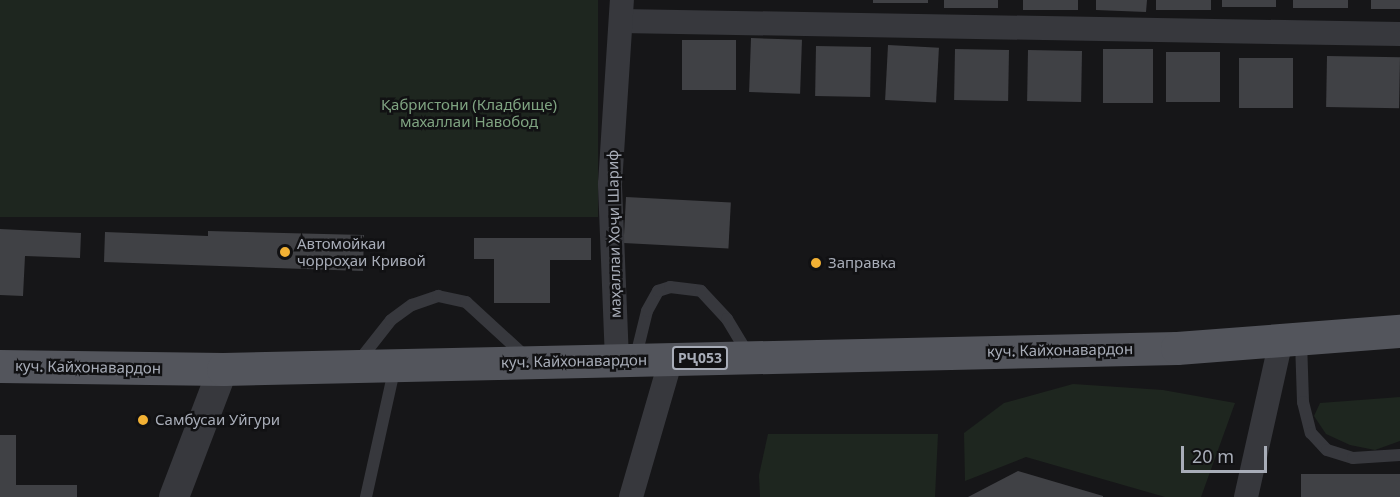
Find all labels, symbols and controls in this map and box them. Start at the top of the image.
park label: Қабристони (Кладбище) махаллаи Навобод [381,95,557,130]
street label: маҳаллаи Хоҷи Шариф [604,150,624,318]
place label: Автомойкаи чорроҳаи Кривой [297,234,426,269]
marker: Автомойкаи чорроҳаи Кривой [278,245,292,259]
place label: Заправка [828,254,896,272]
marker: Заправка [809,256,823,270]
street label: куч. Кайхонавардон [987,340,1133,360]
road number: РҶ053 [672,347,728,369]
street label: куч. Кайхонавардон [501,351,647,371]
street label: куч. Кайхонавардон [15,357,161,377]
place label: Самбусаи Уйгури [155,411,280,429]
marker: Самбусаи Уйгури [136,413,150,427]
scale bar [1184,434,1270,472]
text: 20 m [1192,444,1234,468]

